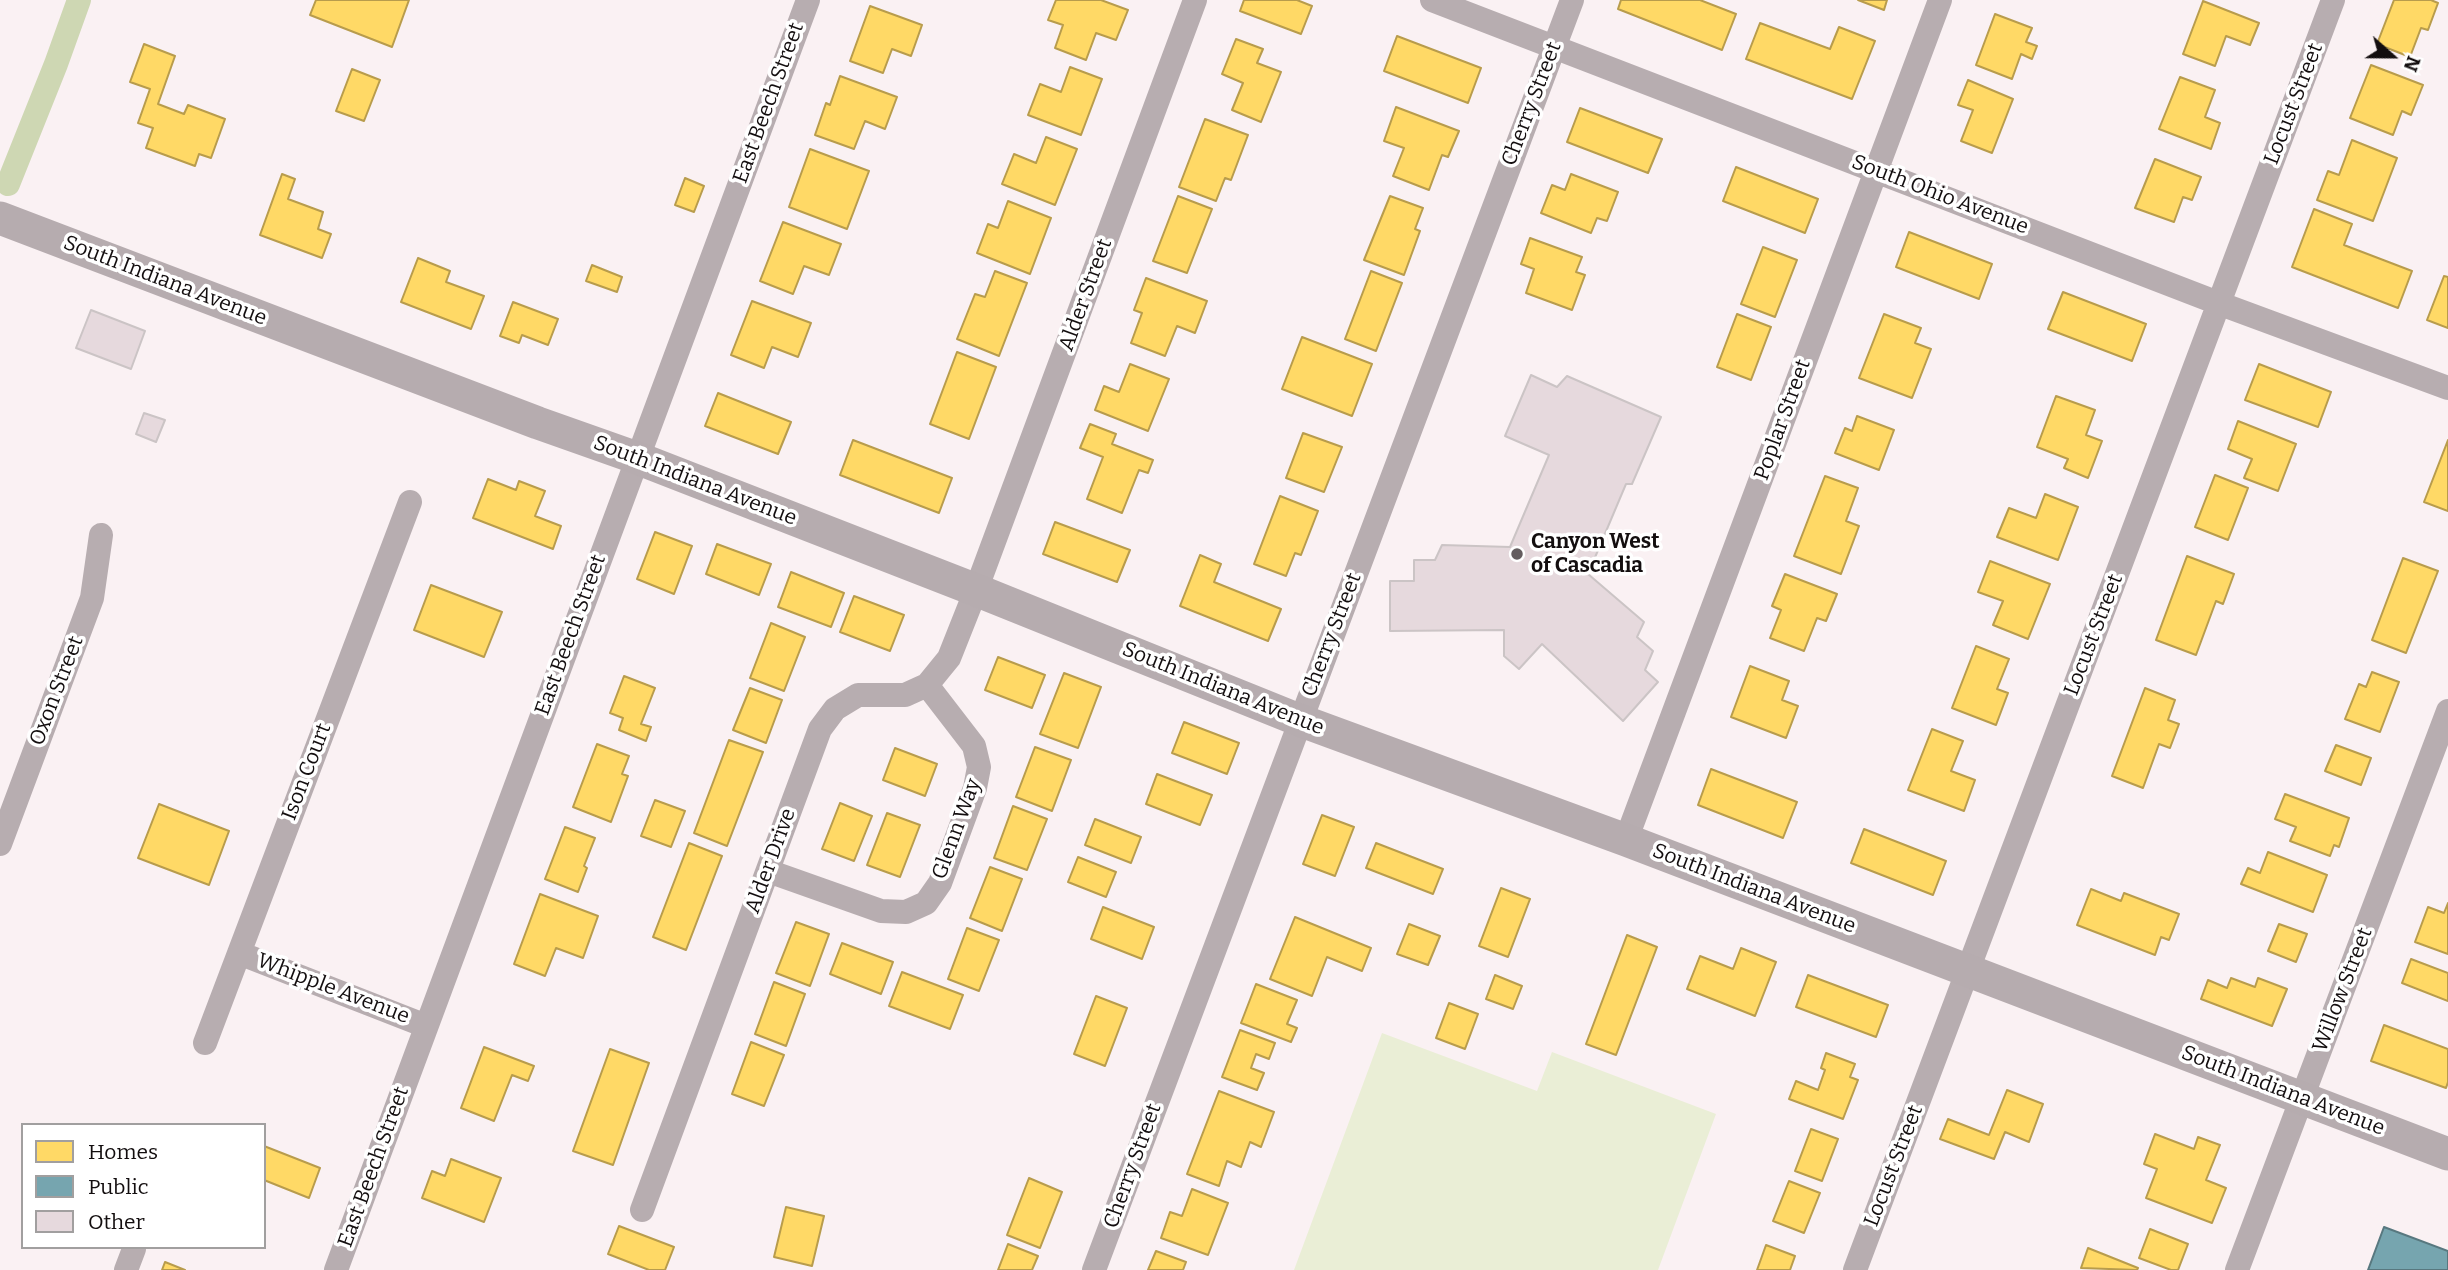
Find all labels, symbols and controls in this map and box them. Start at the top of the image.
street label: East Beech Street [728,19,810,187]
north arrow [2357,21,2427,91]
street label: Cherry Street [1497,38,1567,170]
street label: Locust Street [2259,40,2329,168]
text: N [2399,53,2425,75]
street label: South Ohio Avenue [1848,150,2032,240]
street label: South Indiana Avenue [60,231,270,331]
street label: Alder Street [1054,236,1118,354]
street label: Poplar Street [1749,356,1817,484]
street label: South Indiana Avenue [590,431,800,531]
place label: Canyon West of Cascadia [1531,529,1659,579]
marker: Canyon West of Cascadia [1509,546,1525,562]
street label: East Beech Street [530,551,612,719]
street label: Cherry Street [1297,569,1367,701]
street label: Locust Street [2059,571,2129,699]
street label: Oxon Street [25,633,89,749]
street label: South Indiana Avenue [1118,637,1328,741]
street label: Ison Court [277,720,337,824]
street label: Glenn Way [927,775,987,883]
street label: Alder Drive [740,805,802,917]
street label: South Indiana Avenue [1649,839,1859,939]
street label: Willow Street [2308,924,2378,1056]
street label: Whipple Avenue [253,948,413,1030]
street label: South Indiana Avenue [2178,1041,2388,1141]
street label: East Beech Street [333,1083,415,1251]
street label: Cherry Street [1099,1100,1167,1232]
street label: Locust Street [1859,1102,1929,1230]
legend [21,1123,266,1249]
text: Homes [88,1139,158,1165]
text: Public [88,1174,149,1200]
text: Other [88,1209,145,1235]

